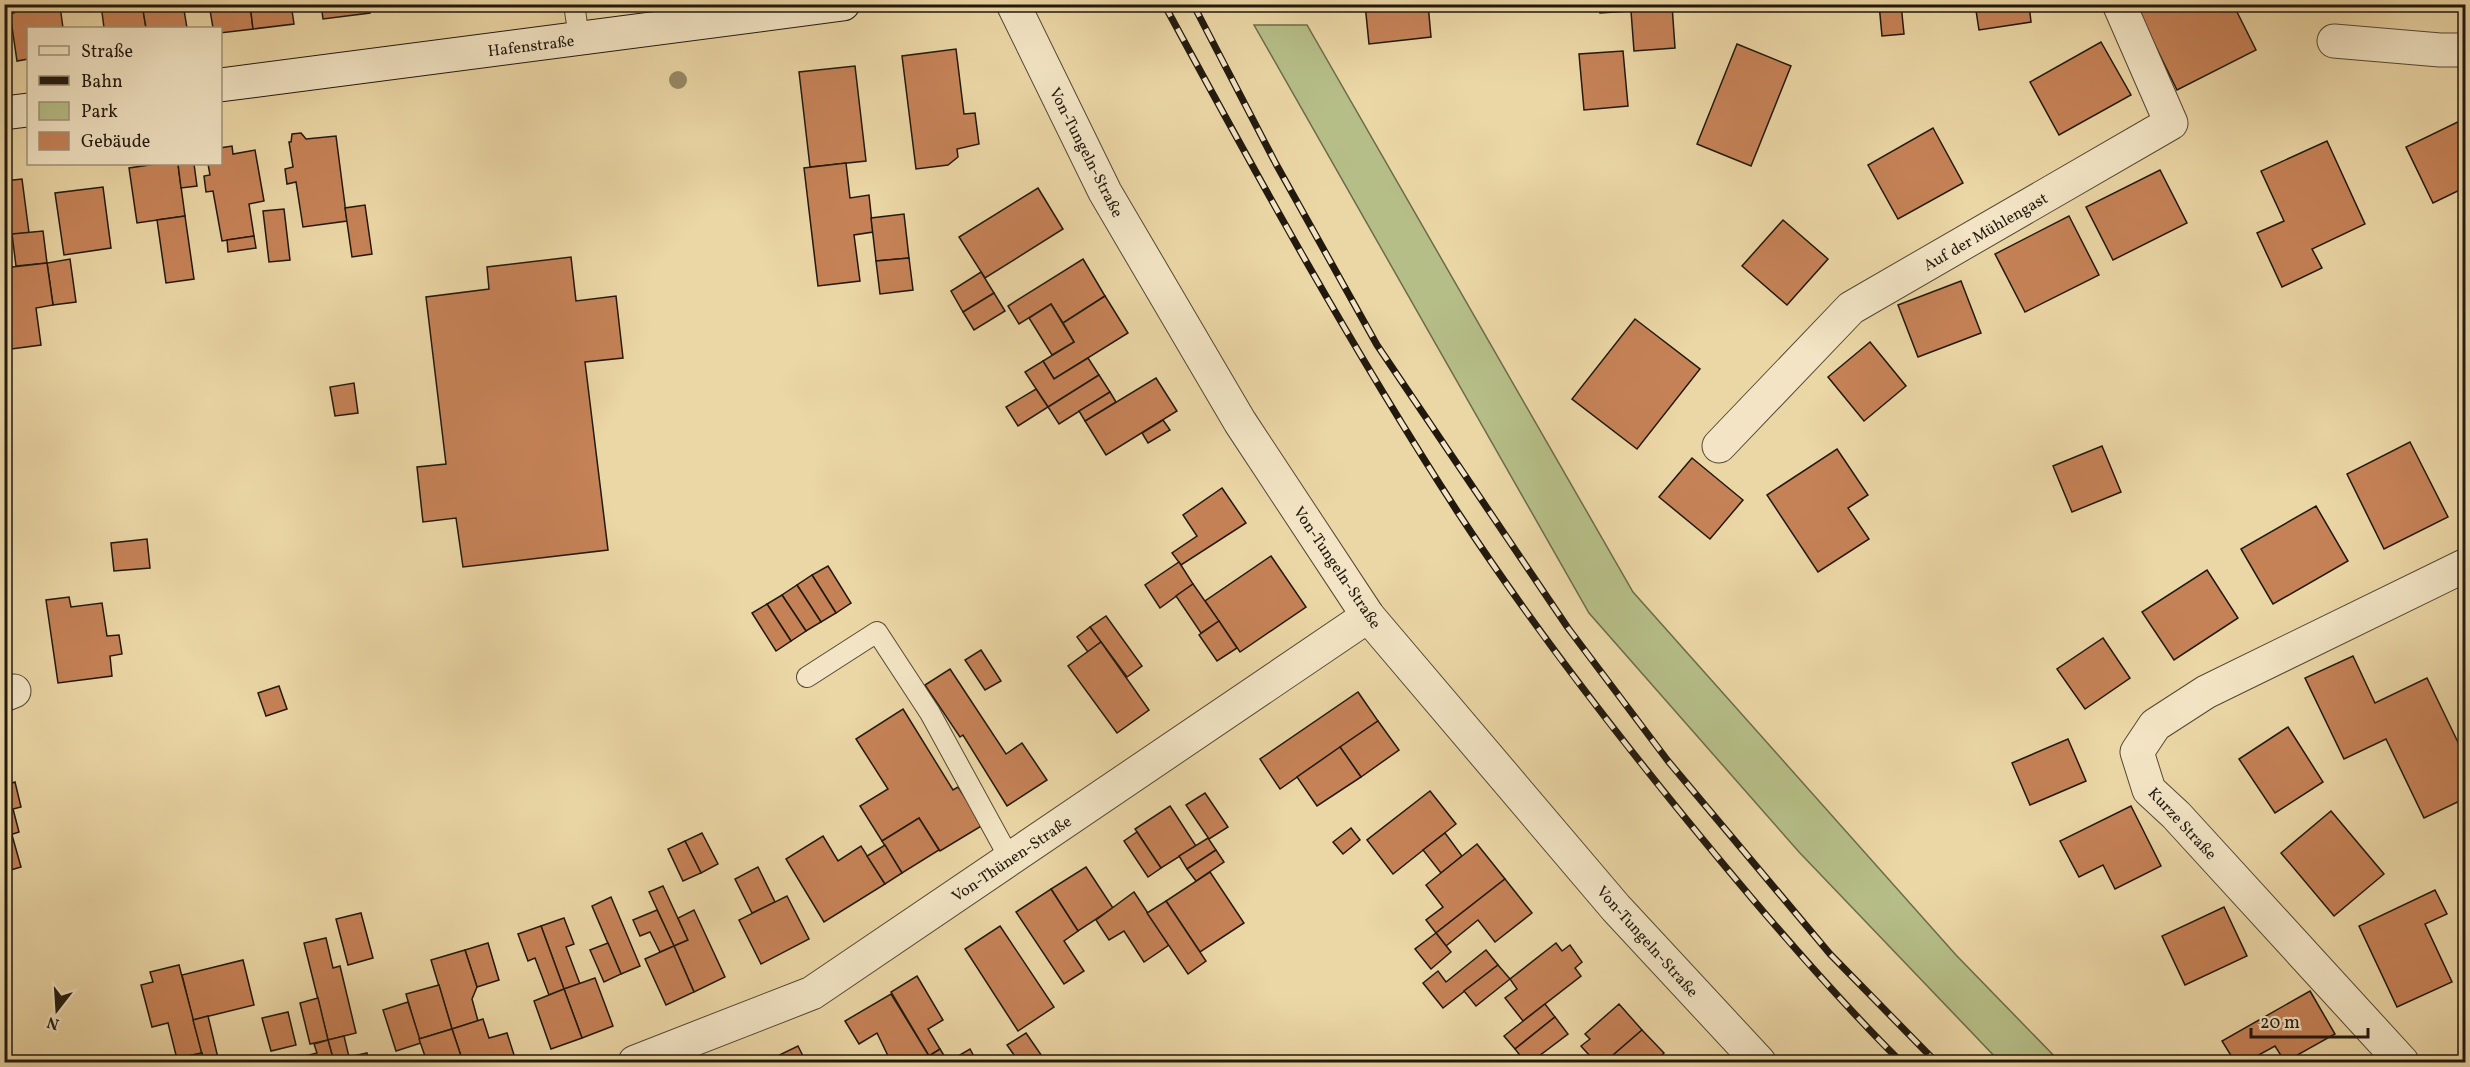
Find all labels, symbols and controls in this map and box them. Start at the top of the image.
legend [27,27,222,165]
street label: Hafenstraße [487,31,576,63]
text: Straße [81,40,133,65]
text: Bahn [81,70,123,95]
street label: Von-Tungeln-Straße [1043,84,1128,222]
text: Park [81,100,118,125]
text: Gebäude [81,130,150,155]
street label: Auf der Mühlengast [1920,188,2053,277]
street label: Von-Tungeln-Straße [1287,503,1385,634]
street label: Kurze Straße [2142,783,2221,865]
street label: Von-Thünen-Straße [948,811,1076,908]
street label: Von-Tungeln-Straße [1590,882,1703,1003]
north arrow [27,980,87,1040]
scale bar [2251,1001,2368,1039]
text: N [44,1010,62,1035]
text: 20 m [2260,1011,2300,1036]

